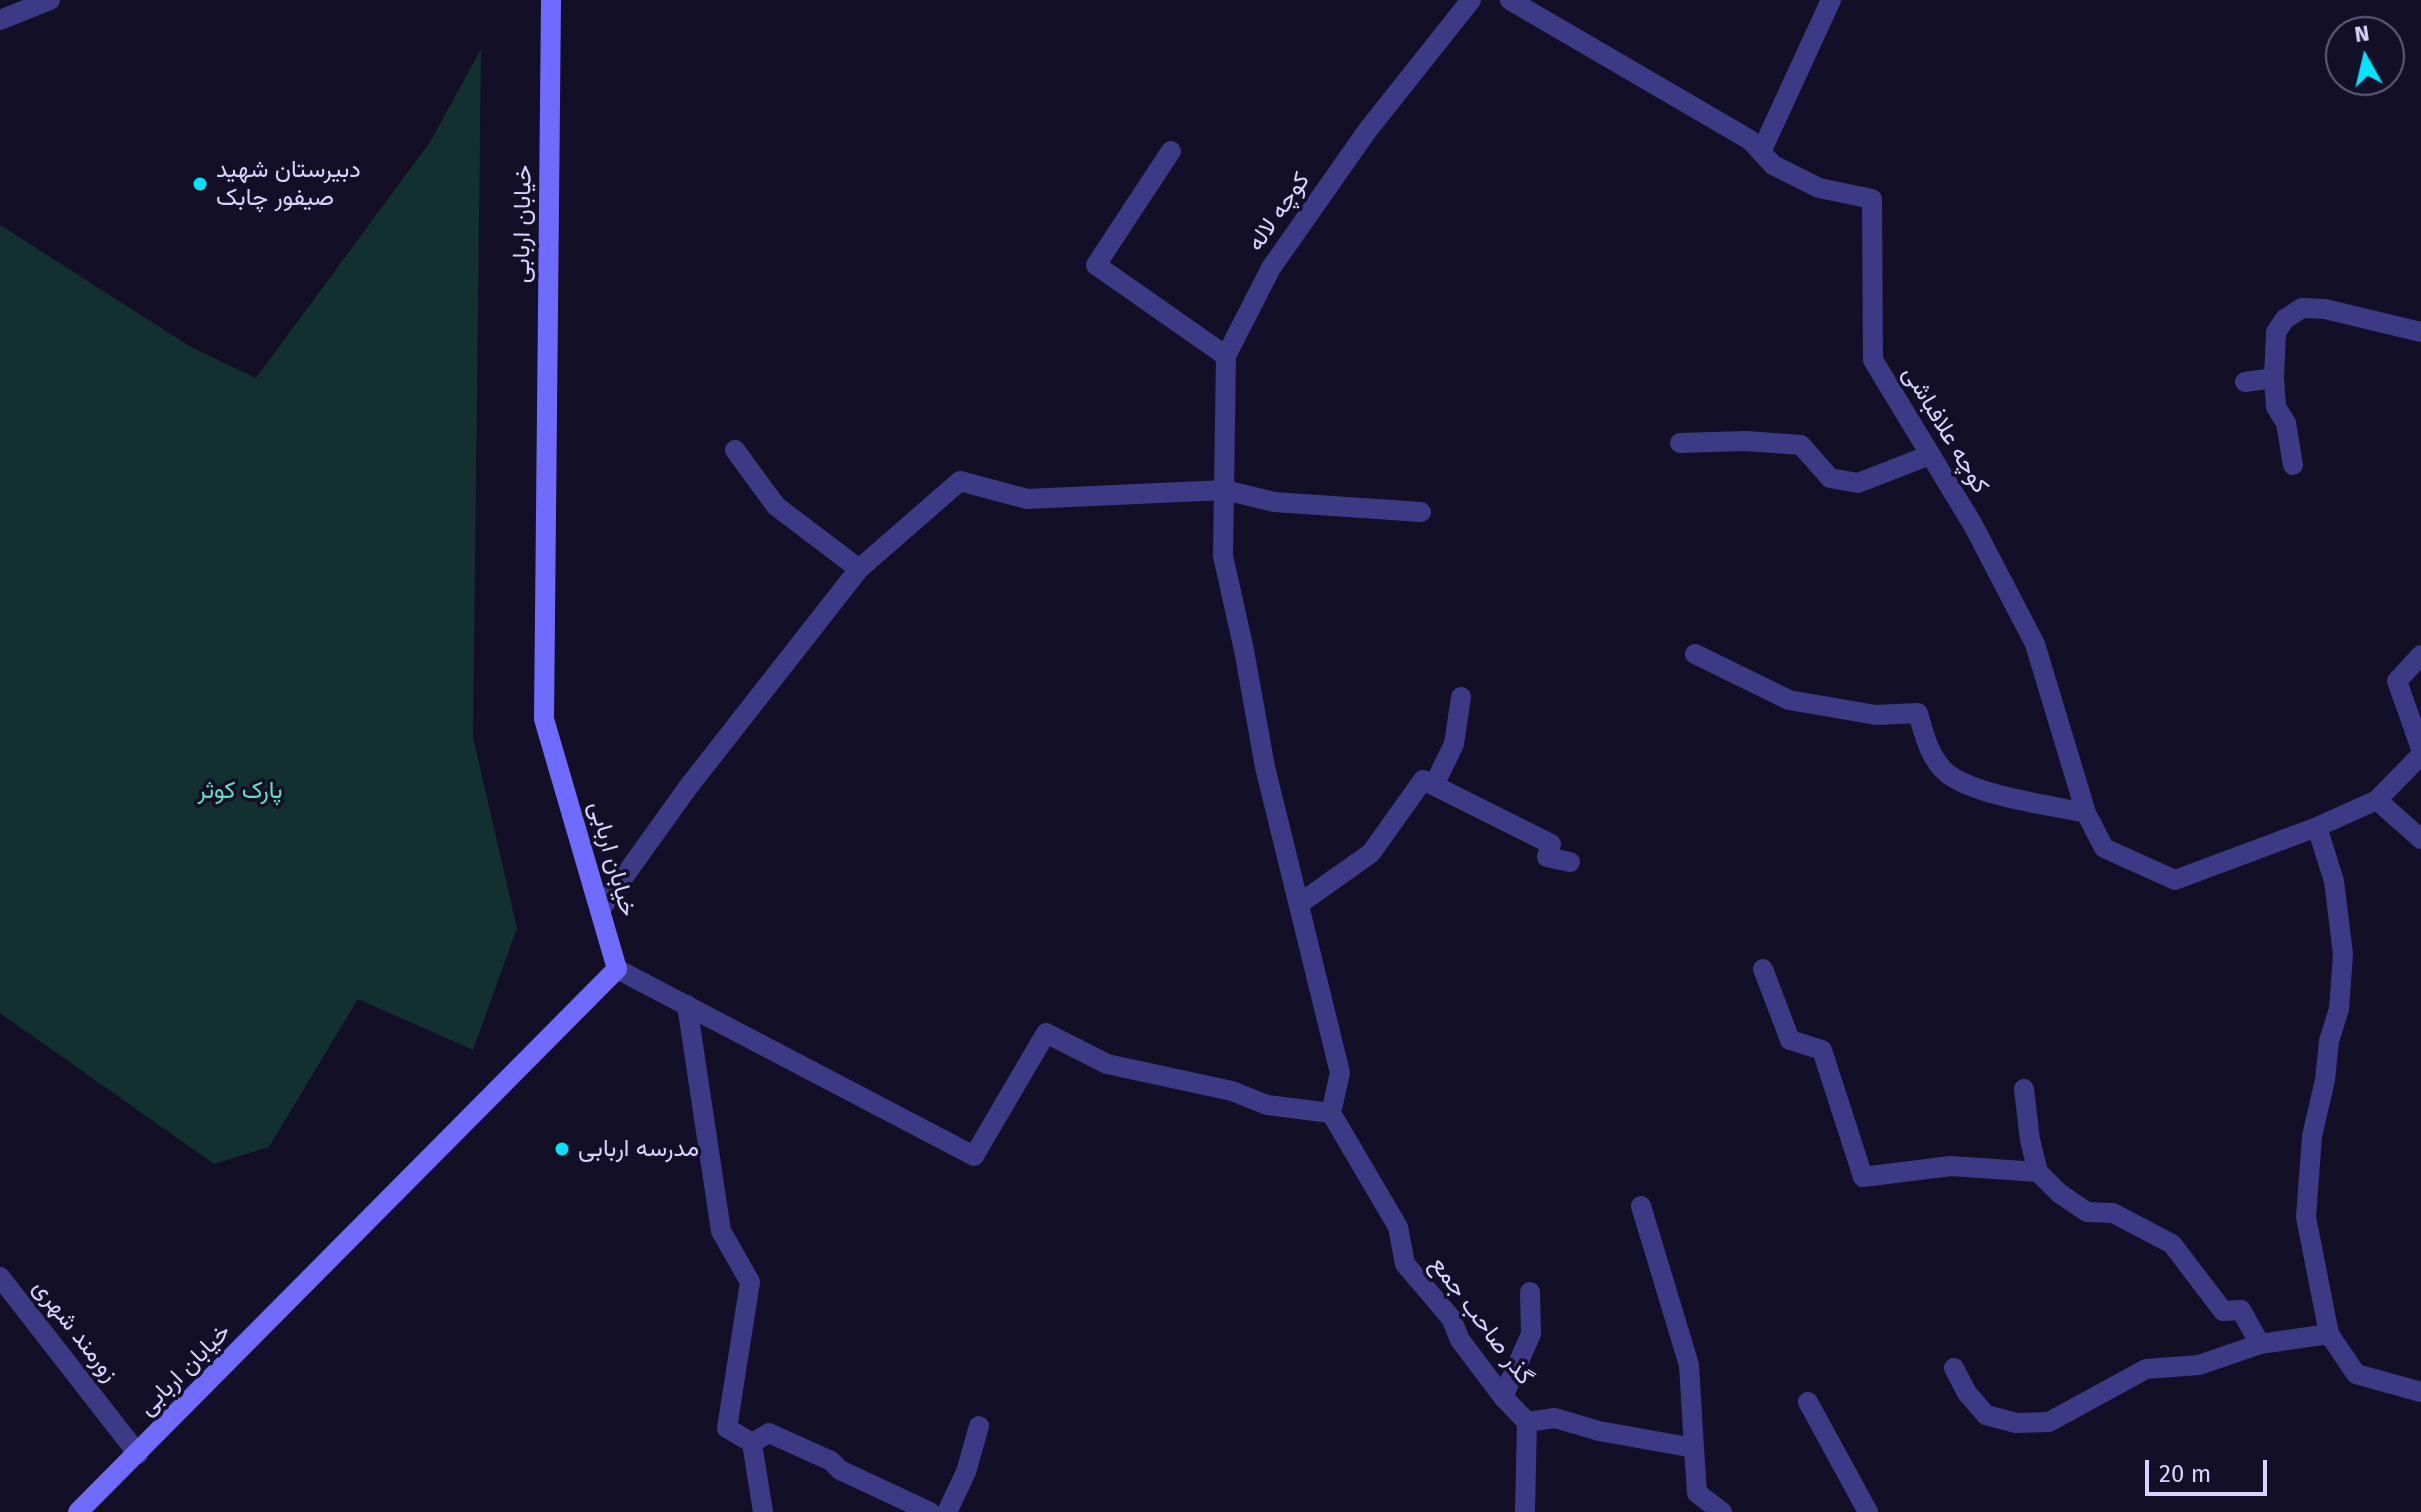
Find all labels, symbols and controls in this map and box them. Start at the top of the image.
north arrow [2325,16,2405,96]
text: N [2353,19,2371,48]
place label: دبیرستان شهید صیفور چابک [216,156,361,212]
street label: خیابان اربابی [508,165,538,283]
street label: کوچه لاله [1242,167,1316,257]
marker: دبیرستان شهید صیفور چابک [191,175,209,193]
street label: کوچه علافباشی [1896,361,1994,499]
park label: پارک کوثر [197,777,283,805]
street label: خیابان اربابی [582,798,642,920]
place label: مدرسه اربابی [578,1135,699,1163]
marker: مدرسه اربابی [553,1140,571,1158]
street label: گذر صاحب جمع [1423,1251,1539,1391]
street label: زورمند شهری [26,1274,124,1388]
street label: خیابان اربابی [133,1318,237,1422]
scale bar [2149,1444,2271,1494]
text: 20 m [2159,1460,2211,1488]

